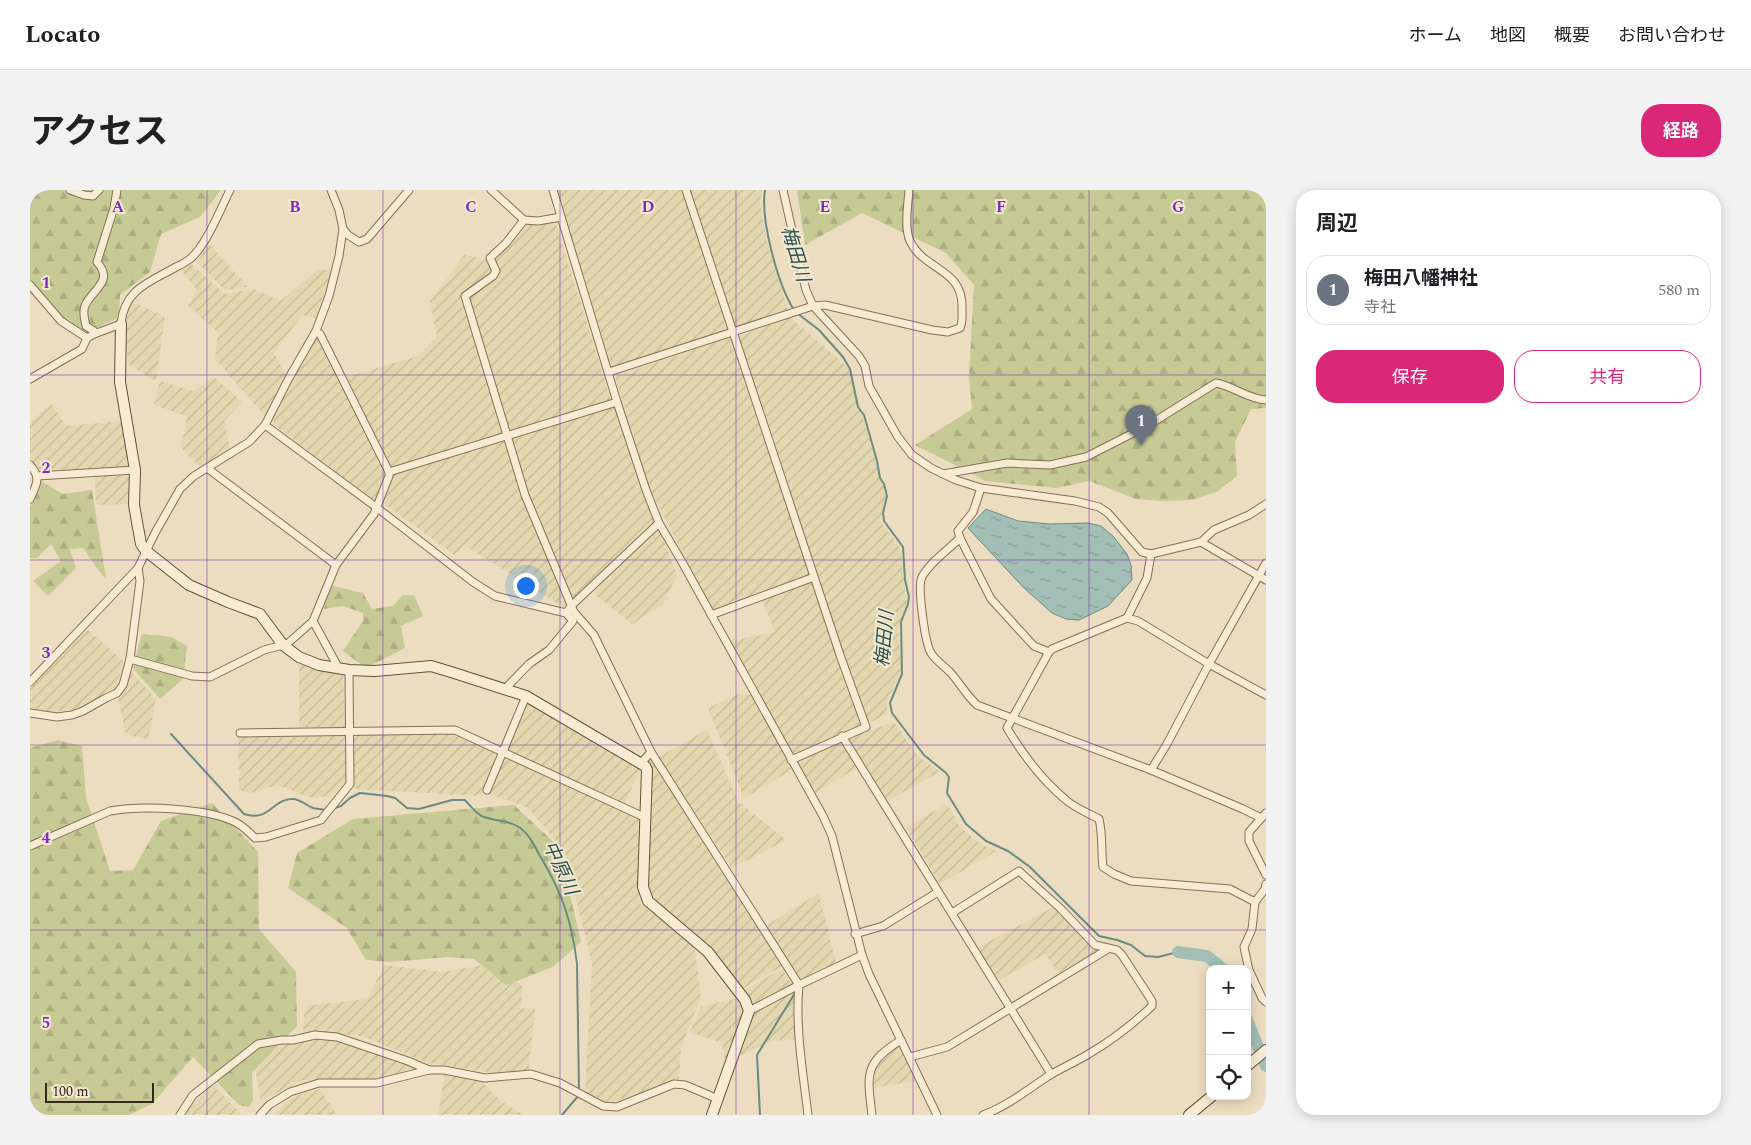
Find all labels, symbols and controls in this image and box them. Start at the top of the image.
text: Locato [25,17,100,53]
text: ホーム [1409,22,1462,49]
text: 地図 [1490,22,1526,49]
text: 概要 [1554,22,1590,49]
text: お問い合わせ [1618,22,1726,49]
button: 経路 [1641,104,1721,157]
text: アクセス [30,106,168,159]
text: A [112,195,125,219]
text: B [289,195,301,219]
text: C [465,195,477,219]
text: D [642,195,655,219]
text: E [820,195,830,219]
text: F [996,195,1006,219]
text: G [1172,195,1184,219]
text: 周辺 [1316,208,1358,240]
water label: 梅田川 [773,222,818,287]
text: 梅田八幡神社 [1364,264,1478,293]
text: 1 [42,271,50,295]
text: 1 [1329,278,1337,302]
text: 580 m [1658,278,1700,302]
text: 寺社 [1364,295,1396,319]
button: 保存 [1316,350,1504,403]
button: 共有 [1514,350,1701,403]
pin: 1 [1125,405,1157,446]
text: 2 [42,456,51,480]
your location [513,573,539,599]
water label: 梅田川 [868,607,902,669]
text: 3 [42,641,51,665]
text: 4 [42,826,51,850]
water label: 中原川 [535,836,586,902]
map controls [1206,965,1251,1100]
button: + [1206,965,1251,1010]
button: − [1206,1010,1251,1055]
text: 5 [42,1011,50,1035]
button: locate [1206,1055,1251,1100]
scale bar [45,1080,154,1103]
text: 100 m [52,1081,89,1102]

